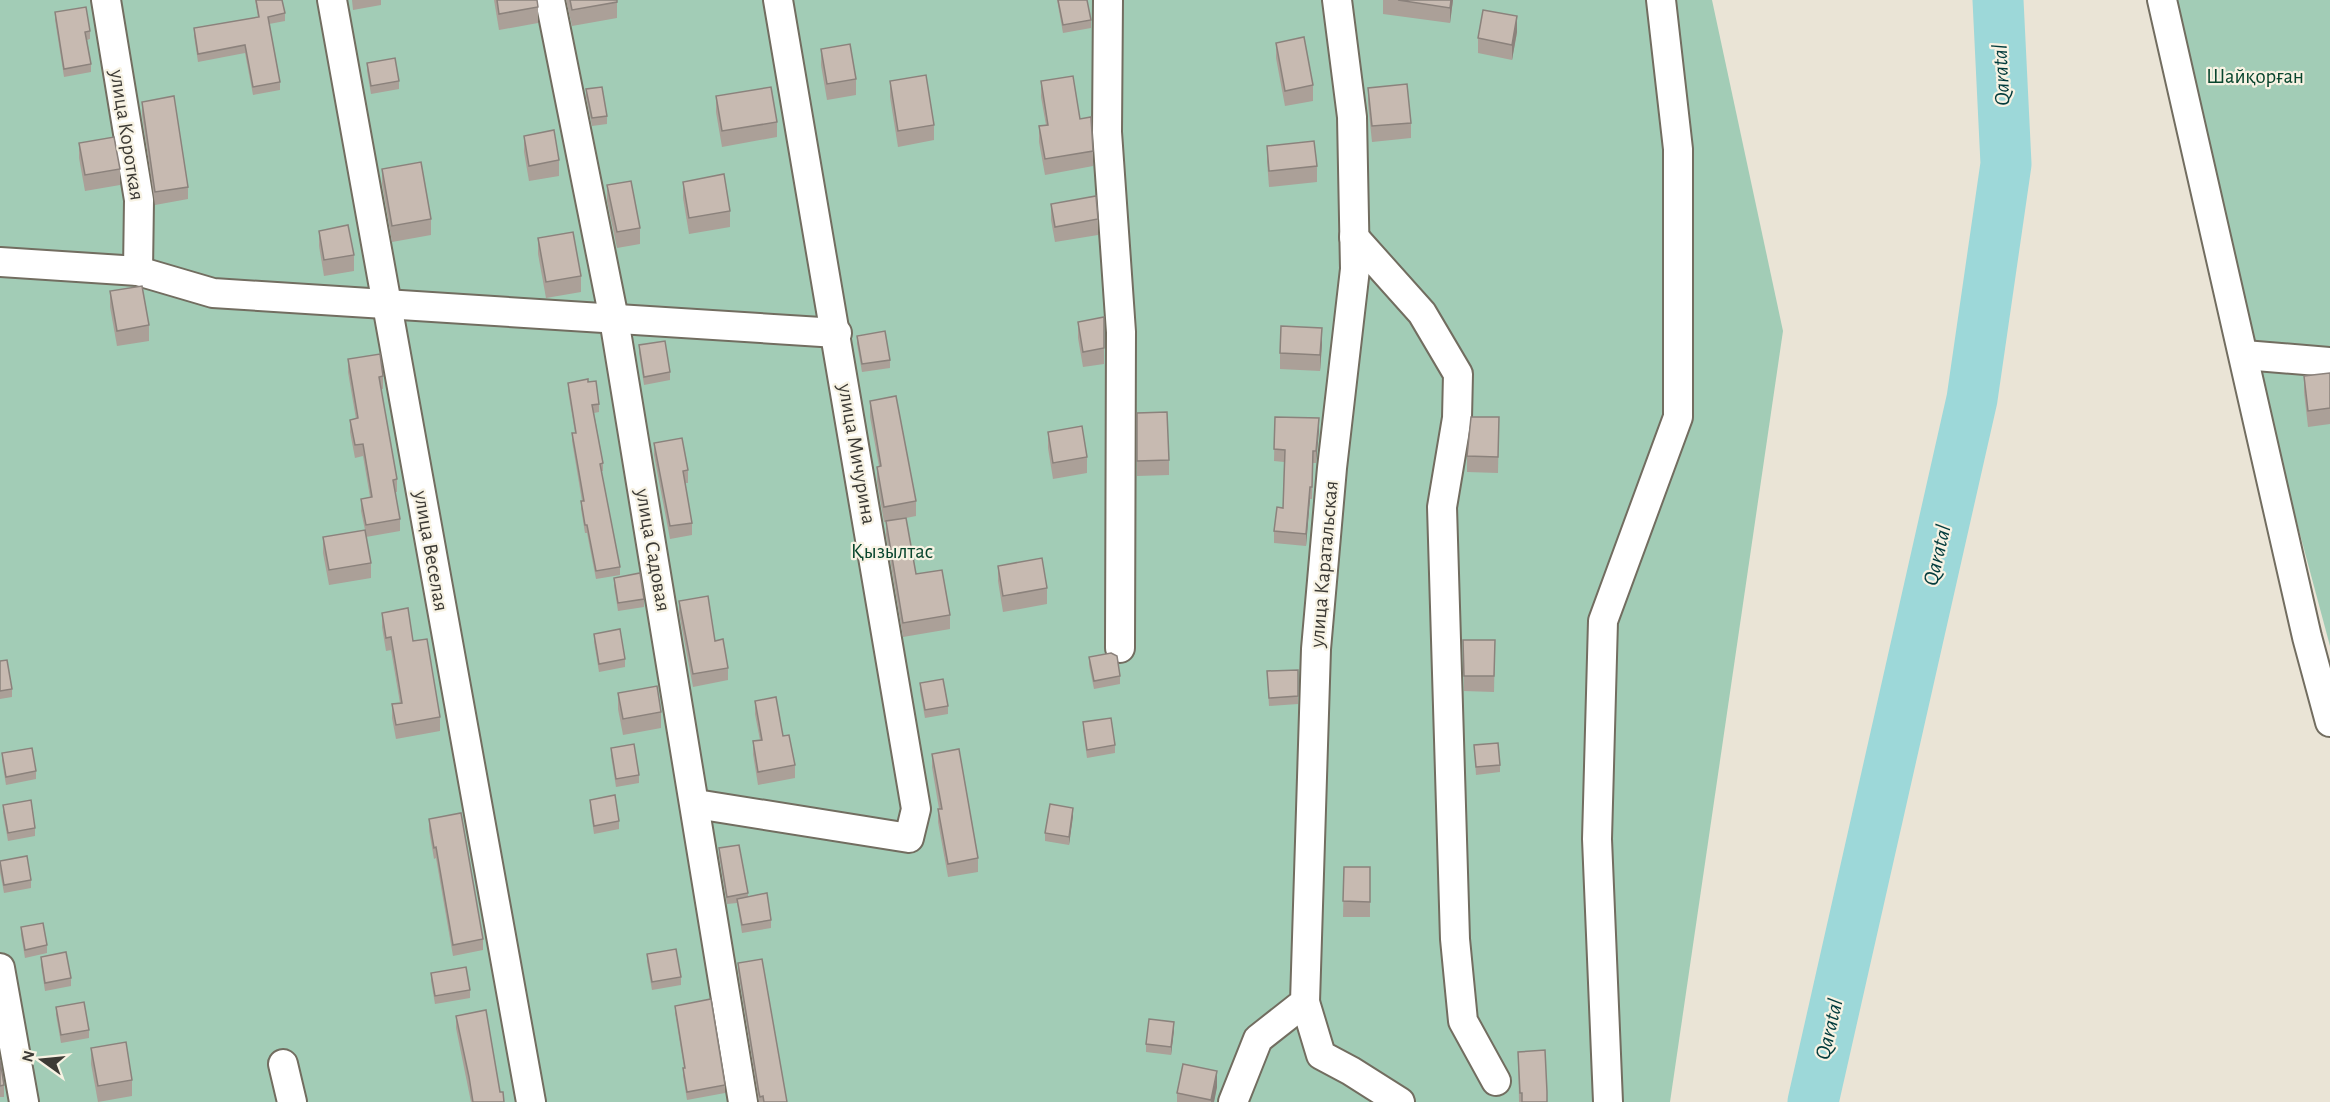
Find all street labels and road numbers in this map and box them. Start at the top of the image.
street label: улица Короткая [106,67,148,202]
street label: улица Мичурина [834,381,880,526]
street label: улица Каратальская [1306,480,1342,649]
street label: улица Садовая [632,486,674,613]
street label: улица Веселая [410,488,452,613]

